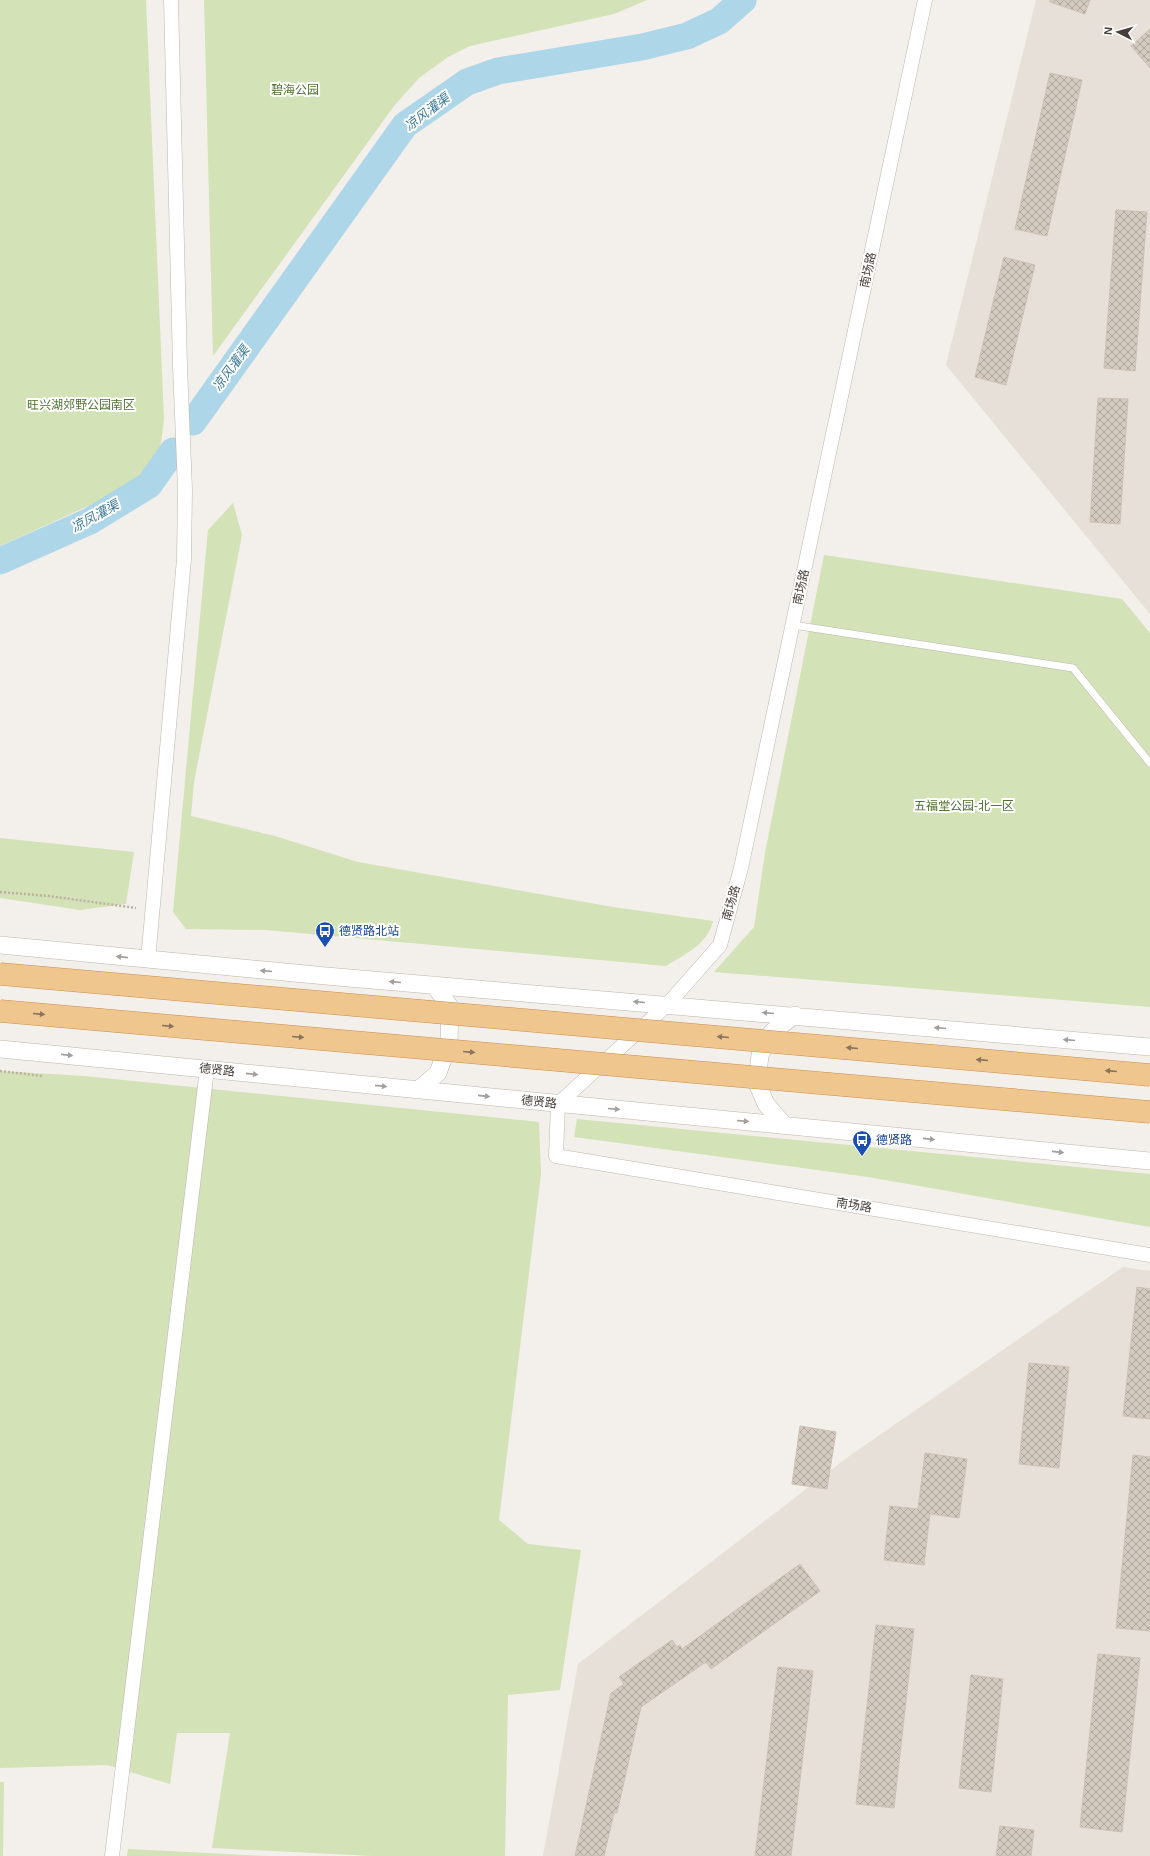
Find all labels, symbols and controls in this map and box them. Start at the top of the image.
north arrow [1098,12,1138,52]
text: N [1102,26,1114,36]
park label: 碧海公园 [271,83,319,97]
water label: 凉风灌渠 [402,89,454,134]
street label: 南场路 [857,251,879,289]
water label: 凉风灌渠 [210,341,254,393]
park label: 旺兴湖郊野公园南区 [27,398,135,412]
water label: 凉凤灌渠 [69,496,123,535]
street label: 南场路 [790,568,812,606]
park label: 五福堂公园-北一区 [914,799,1014,813]
street label: 南场路 [719,884,743,922]
bus stop icon: 德贤路北站 [314,920,336,948]
place label: 德贤路北站 [339,924,399,938]
one-way arrow [116,954,128,960]
one-way arrow [260,967,272,974]
one-way arrow [389,979,401,985]
one-way arrow [633,998,645,1005]
one-way arrow [762,1010,774,1016]
one-way arrow [33,1011,45,1018]
one-way arrow [162,1022,174,1029]
one-way arrow [934,1025,946,1032]
one-way arrow [292,1034,304,1041]
one-way arrow [717,1034,729,1041]
one-way arrow [1063,1036,1075,1043]
one-way arrow [846,1045,858,1052]
one-way arrow [463,1049,475,1056]
one-way arrow [61,1052,73,1059]
one-way arrow [976,1056,988,1063]
street label: 德贤路 [198,1061,236,1079]
one-way arrow [1105,1068,1117,1075]
one-way arrow [246,1070,258,1077]
one-way arrow [375,1083,387,1090]
one-way arrow [478,1093,490,1100]
street label: 德贤路 [520,1093,558,1111]
one-way arrow [608,1106,620,1112]
one-way arrow [737,1118,749,1124]
bus stop icon: 德贤路 [851,1129,873,1157]
place label: 德贤路 [876,1133,912,1147]
one-way arrow [923,1135,935,1142]
one-way arrow [1052,1148,1064,1155]
street label: 南场路 [835,1195,873,1215]

